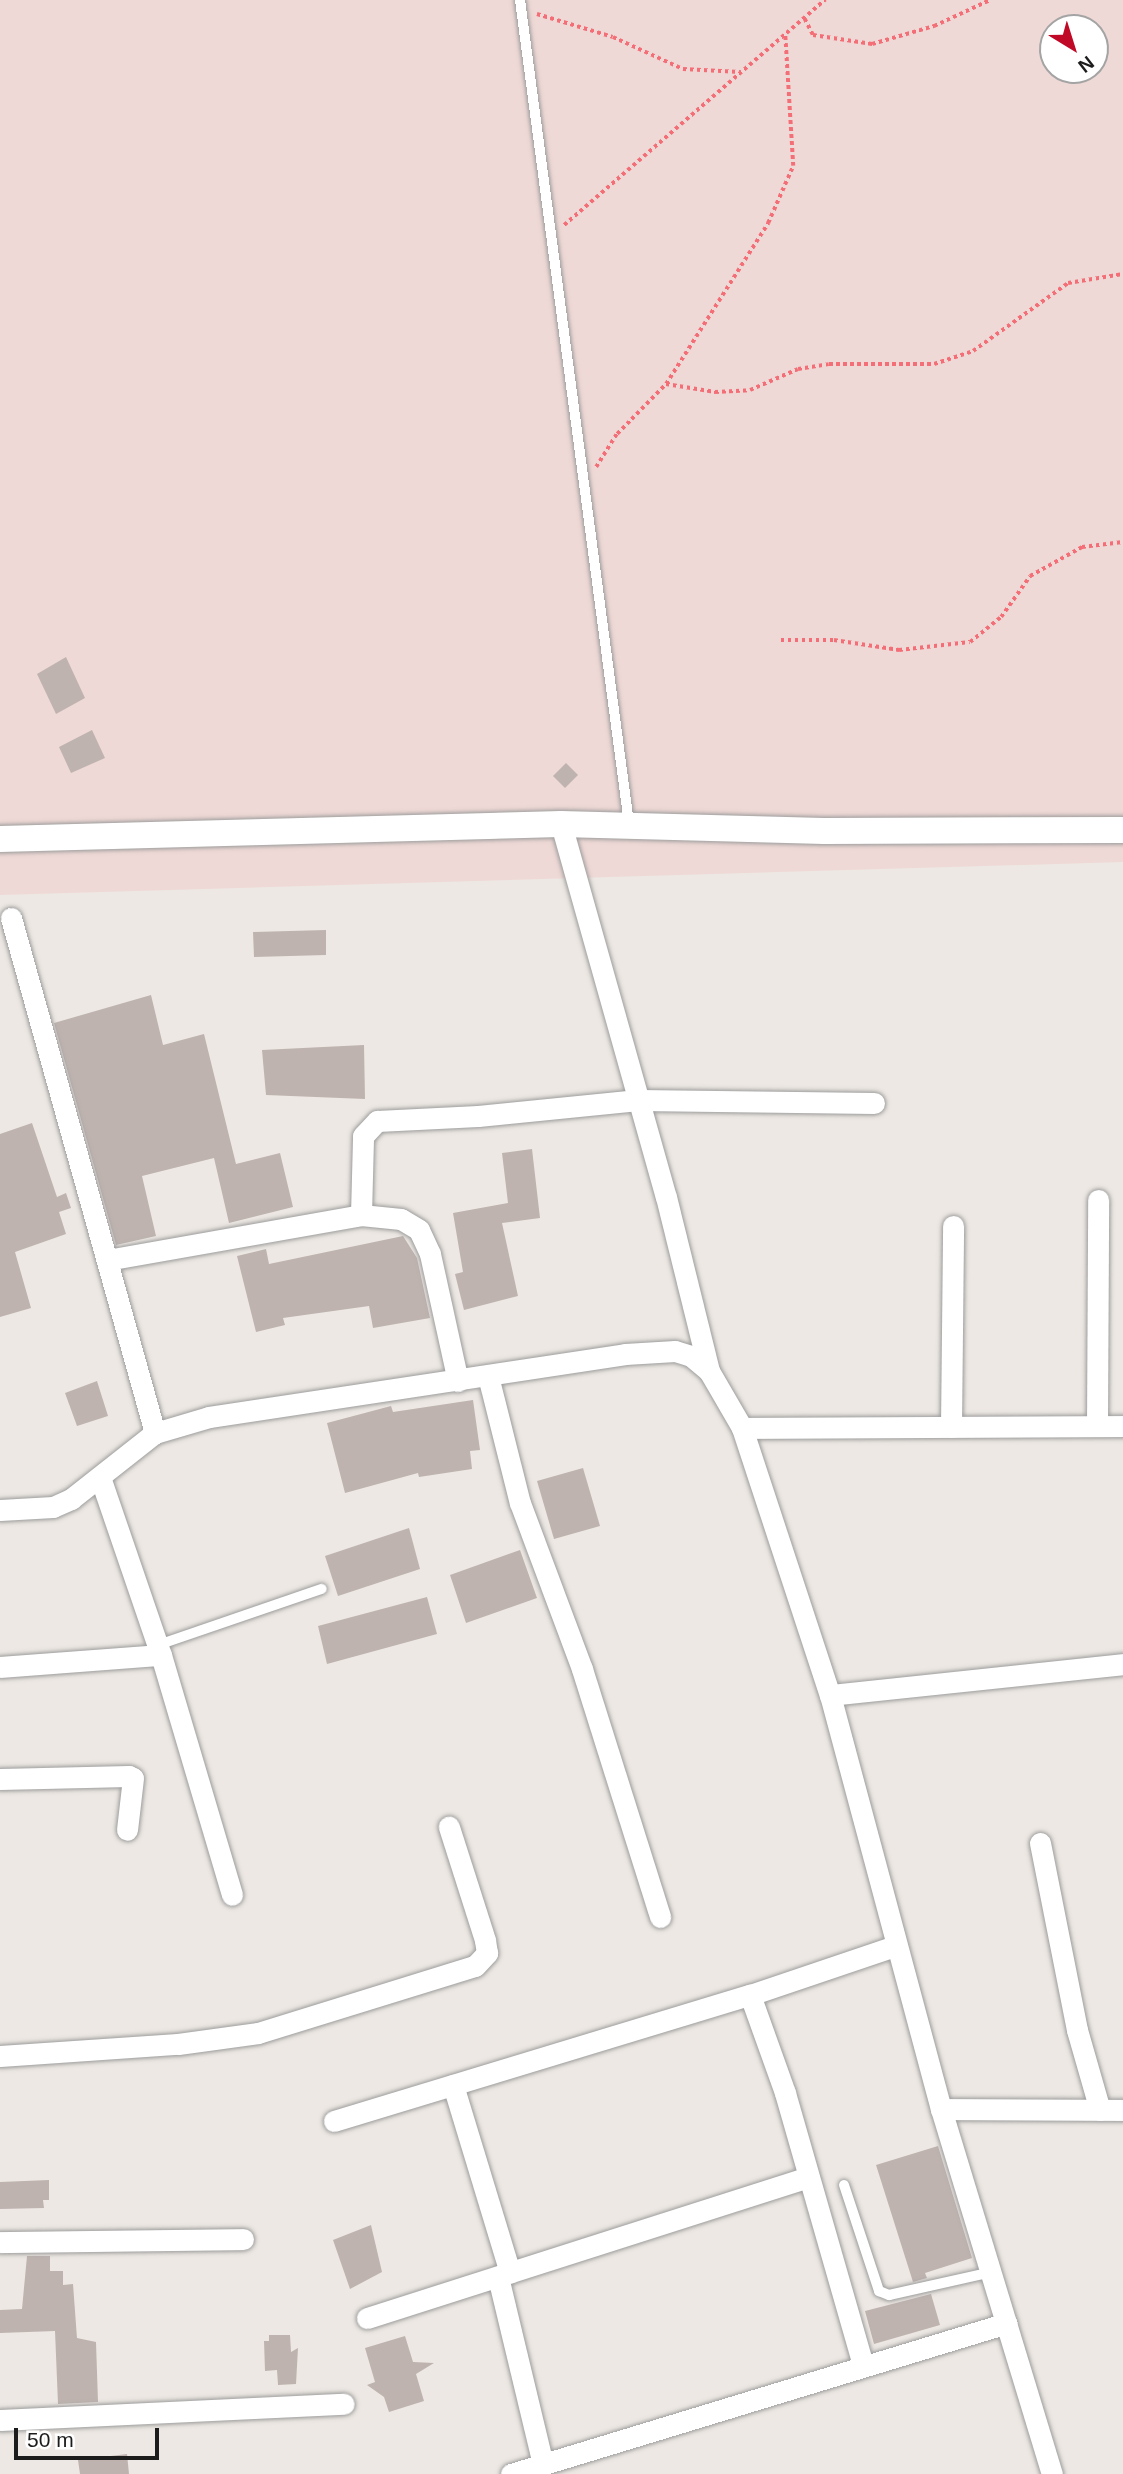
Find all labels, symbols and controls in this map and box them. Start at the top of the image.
north arrow [1039,14,1109,84]
text: N [1074,52,1098,77]
scale bar [18,2414,163,2458]
text: 50 m [27,2428,74,2451]

